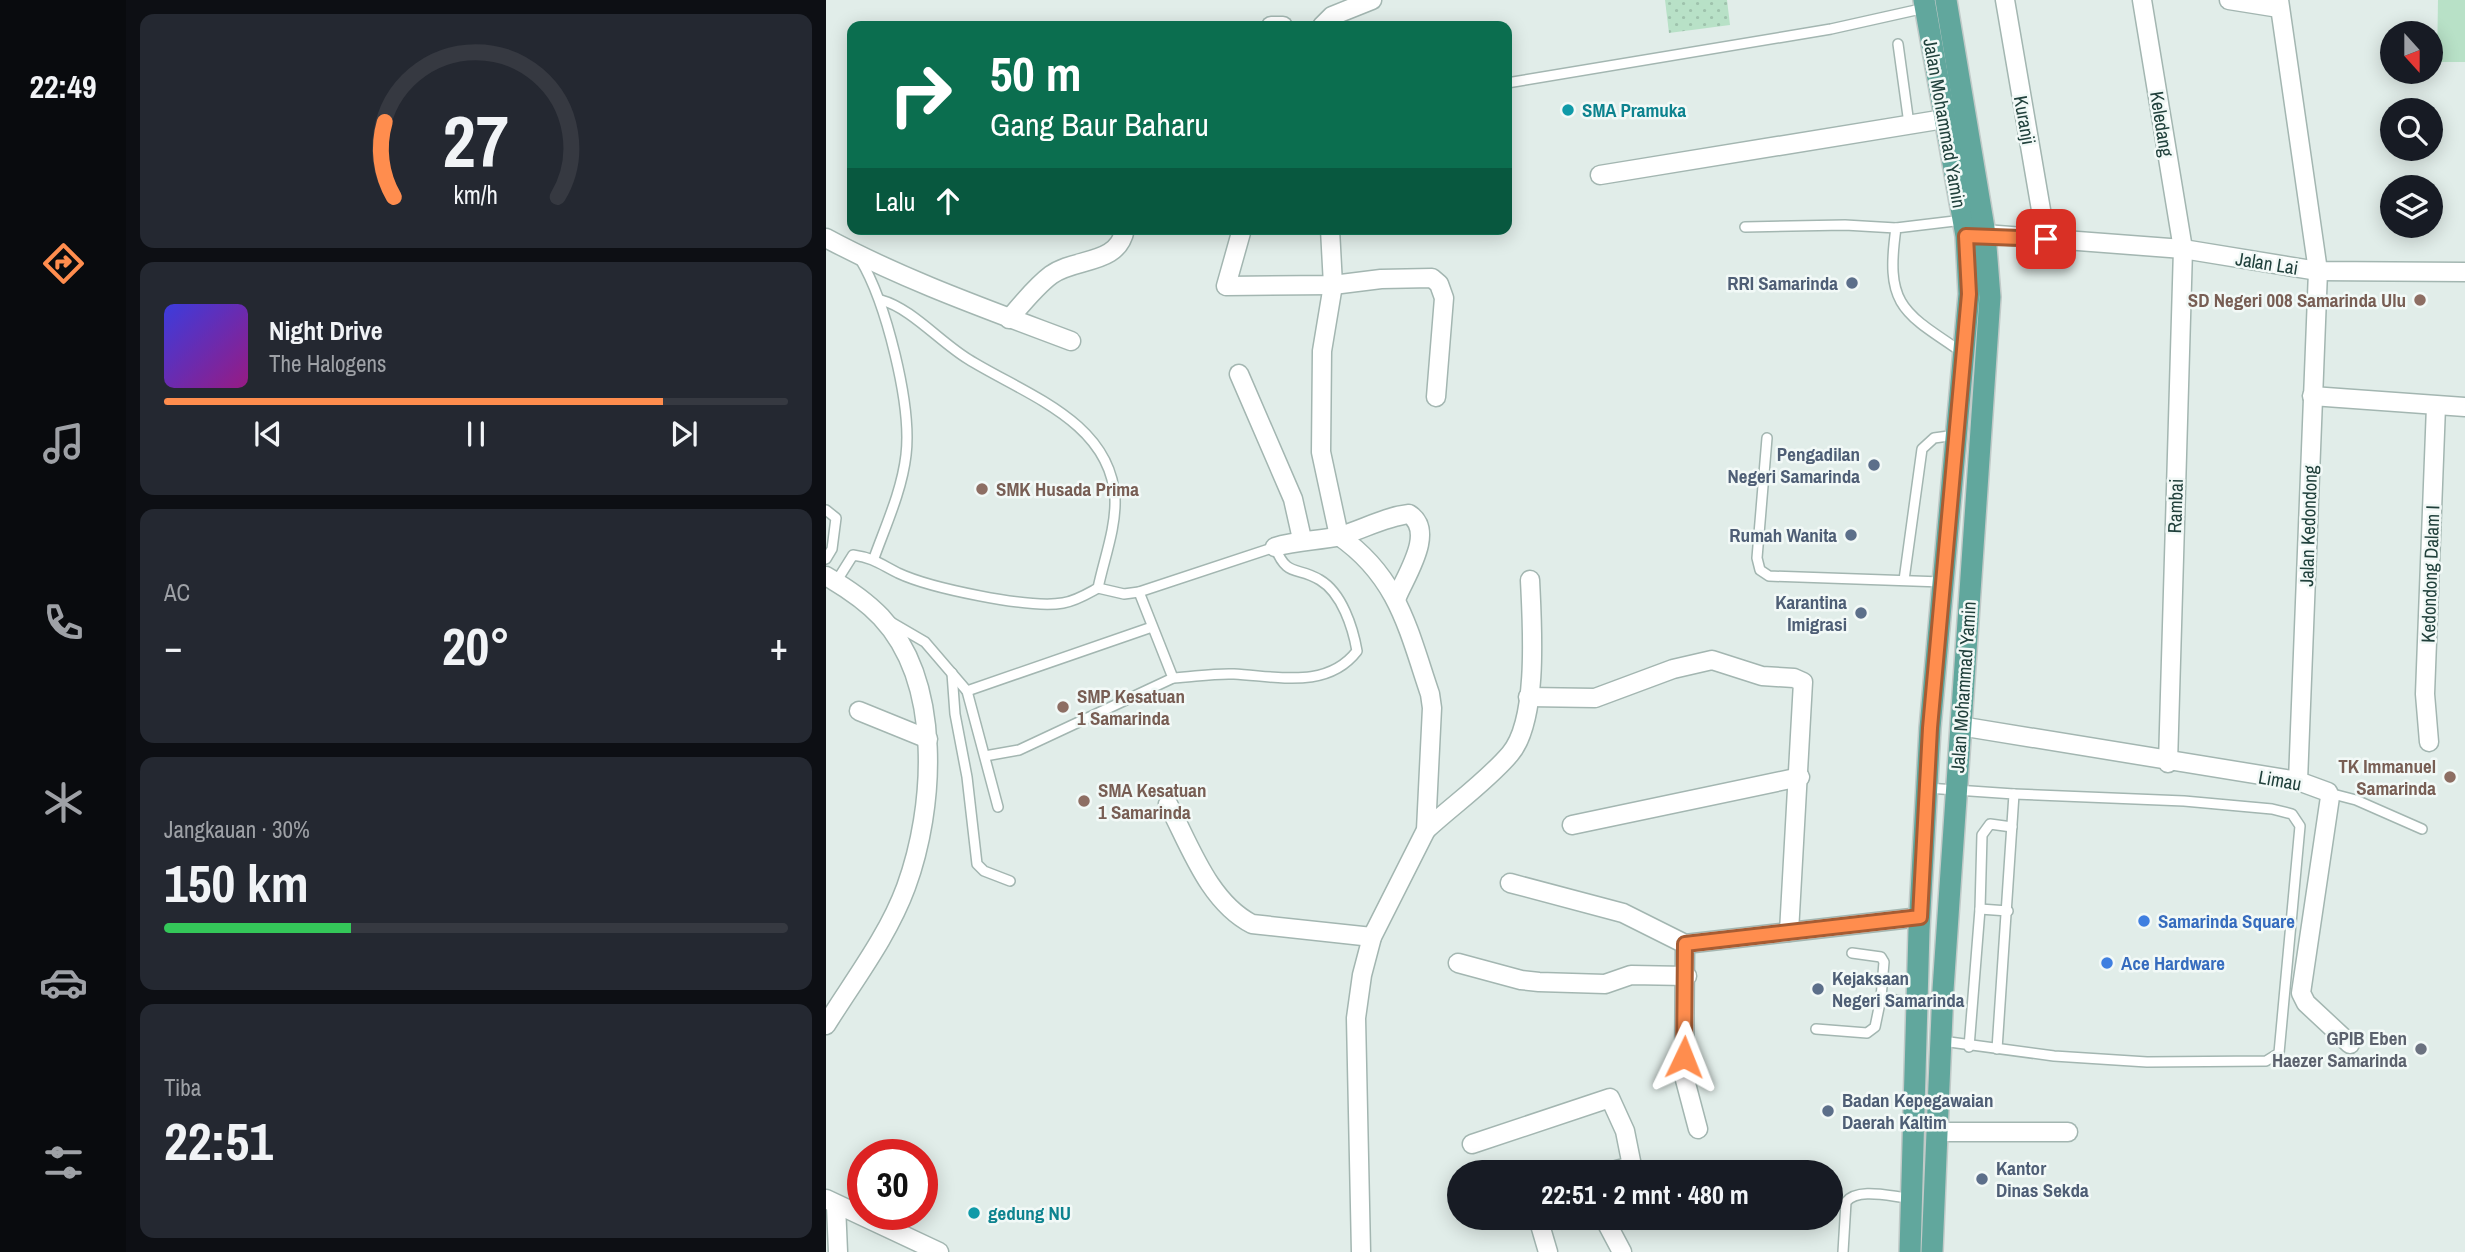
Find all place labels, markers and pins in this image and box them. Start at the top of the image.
place label: SMA Pramuka [1582,97,1687,123]
marker: SMA Pramuka [1560,102,1576,118]
pin [2016,209,2076,269]
place label: RRI Samarinda [1727,270,1838,296]
marker: RRI Samarinda [1844,275,1860,291]
place label: SD Negeri 008 Samarinda Ulu [2188,287,2406,313]
marker: SD Negeri 008 Samarinda Ulu [2412,292,2428,308]
place label: Pengadilan Negeri Samarinda [1728,441,1860,489]
marker: Pengadilan Negeri Samarinda [1866,457,1882,473]
place label: SMK Husada Prima [996,476,1139,502]
marker: SMK Husada Prima [974,481,990,497]
place label: Rumah Wanita [1729,522,1837,548]
marker: Rumah Wanita [1843,527,1859,543]
place label: Karantina Imigrasi [1775,589,1847,637]
marker: Karantina Imigrasi [1853,605,1869,621]
place label: SMP Kesatuan 1 Samarinda [1077,683,1185,731]
marker: SMP Kesatuan 1 Samarinda [1055,699,1071,715]
place label: TK Immanuel Samarinda [2338,753,2436,801]
marker: TK Immanuel Samarinda [2442,769,2458,785]
place label: SMA Kesatuan 1 Samarinda [1098,777,1207,825]
marker: SMA Kesatuan 1 Samarinda [1076,793,1092,809]
place label: Samarinda Square [2158,908,2295,934]
marker: Samarinda Square [2136,913,2152,929]
place label: Ace Hardware [2121,950,2225,976]
marker: Ace Hardware [2099,955,2115,971]
place label: Kejaksaan Negeri Samarinda [1832,965,1965,1013]
marker: Kejaksaan Negeri Samarinda [1810,981,1826,997]
place label: GPIB Eben Haezer Samarinda [2272,1025,2407,1073]
marker: GPIB Eben Haezer Samarinda [2413,1041,2429,1057]
place label: Badan Kepegawaian Daerah Kaltim [1842,1087,1994,1135]
marker: Badan Kepegawaian Daerah Kaltim [1820,1103,1836,1119]
place label: Kantor Dinas Sekda [1996,1155,2089,1203]
marker: Kantor Dinas Sekda [1974,1171,1990,1187]
place label: gedung NU [988,1200,1071,1226]
marker: gedung NU [966,1205,982,1221]

